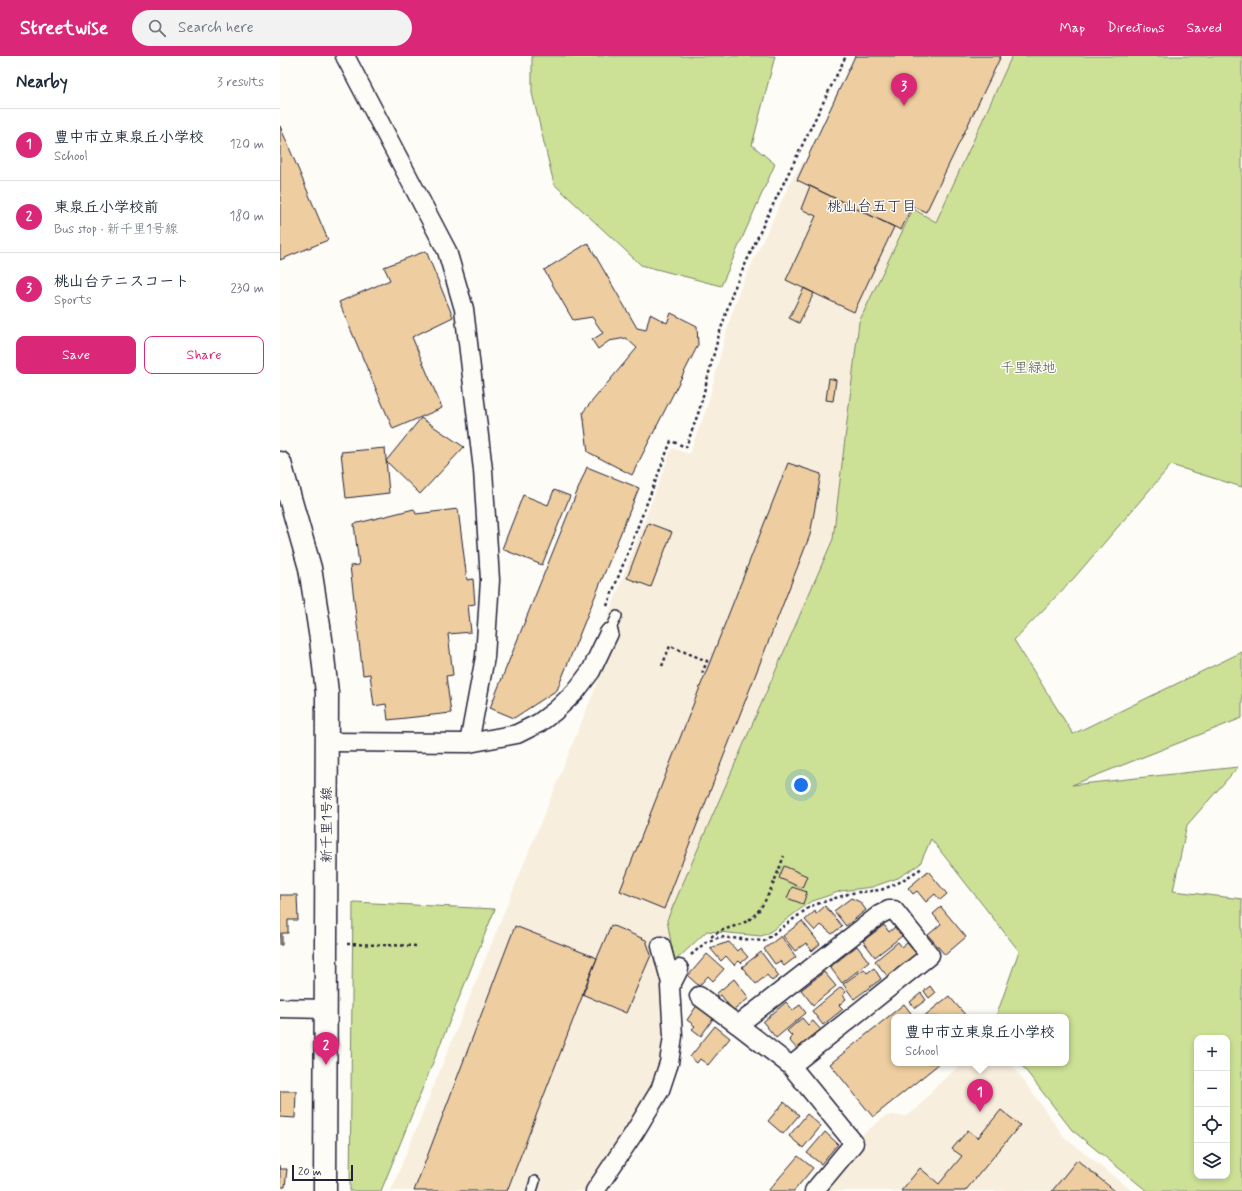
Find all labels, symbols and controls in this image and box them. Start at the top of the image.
search box [132,10,412,46]
text: Streetwise [20,16,108,41]
icon: search [146,17,168,39]
text: Search here [178,18,254,38]
text: Map [1059,19,1085,37]
text: Directions [1107,19,1165,37]
text: Saved [1187,19,1222,37]
text: Nearby [16,71,68,93]
pin: 3 [891,73,917,106]
text: 3 results [217,74,264,91]
text: 豊中市立東泉丘小学校 [54,128,204,148]
text: 1 [26,136,32,153]
text: 120 m [230,136,264,153]
text: School [54,148,88,165]
district label: 桃山台五丁目 [827,197,917,217]
text: 東泉丘小学校前 [54,198,159,218]
text: 2 [26,208,32,225]
text: 180 m [229,208,264,225]
text: Bus stop · 新千里1号線 [54,221,178,238]
text: 桃山台テニスコート [54,272,189,292]
text: 3 [26,280,32,297]
text: 230 m [230,280,264,297]
text: Sports [54,292,92,309]
button: Save [16,336,136,374]
button: Share [144,336,264,374]
park label: 千里緑地 [1000,359,1056,377]
your location [791,775,811,795]
street label: 新千里1号線 [318,787,336,863]
popup [891,1014,1069,1066]
text: 豊中市立東泉丘小学校 [905,1023,1055,1043]
pin: 2 [313,1032,339,1065]
map controls [1194,1035,1230,1179]
button: + [1194,1035,1230,1071]
text: School [905,1043,939,1060]
button: − [1194,1071,1230,1107]
pin: 1 [967,1079,993,1112]
button: locate [1194,1107,1230,1143]
button: layers [1194,1143,1230,1179]
scale bar [292,1163,353,1182]
text: 20 m [298,1165,321,1179]

